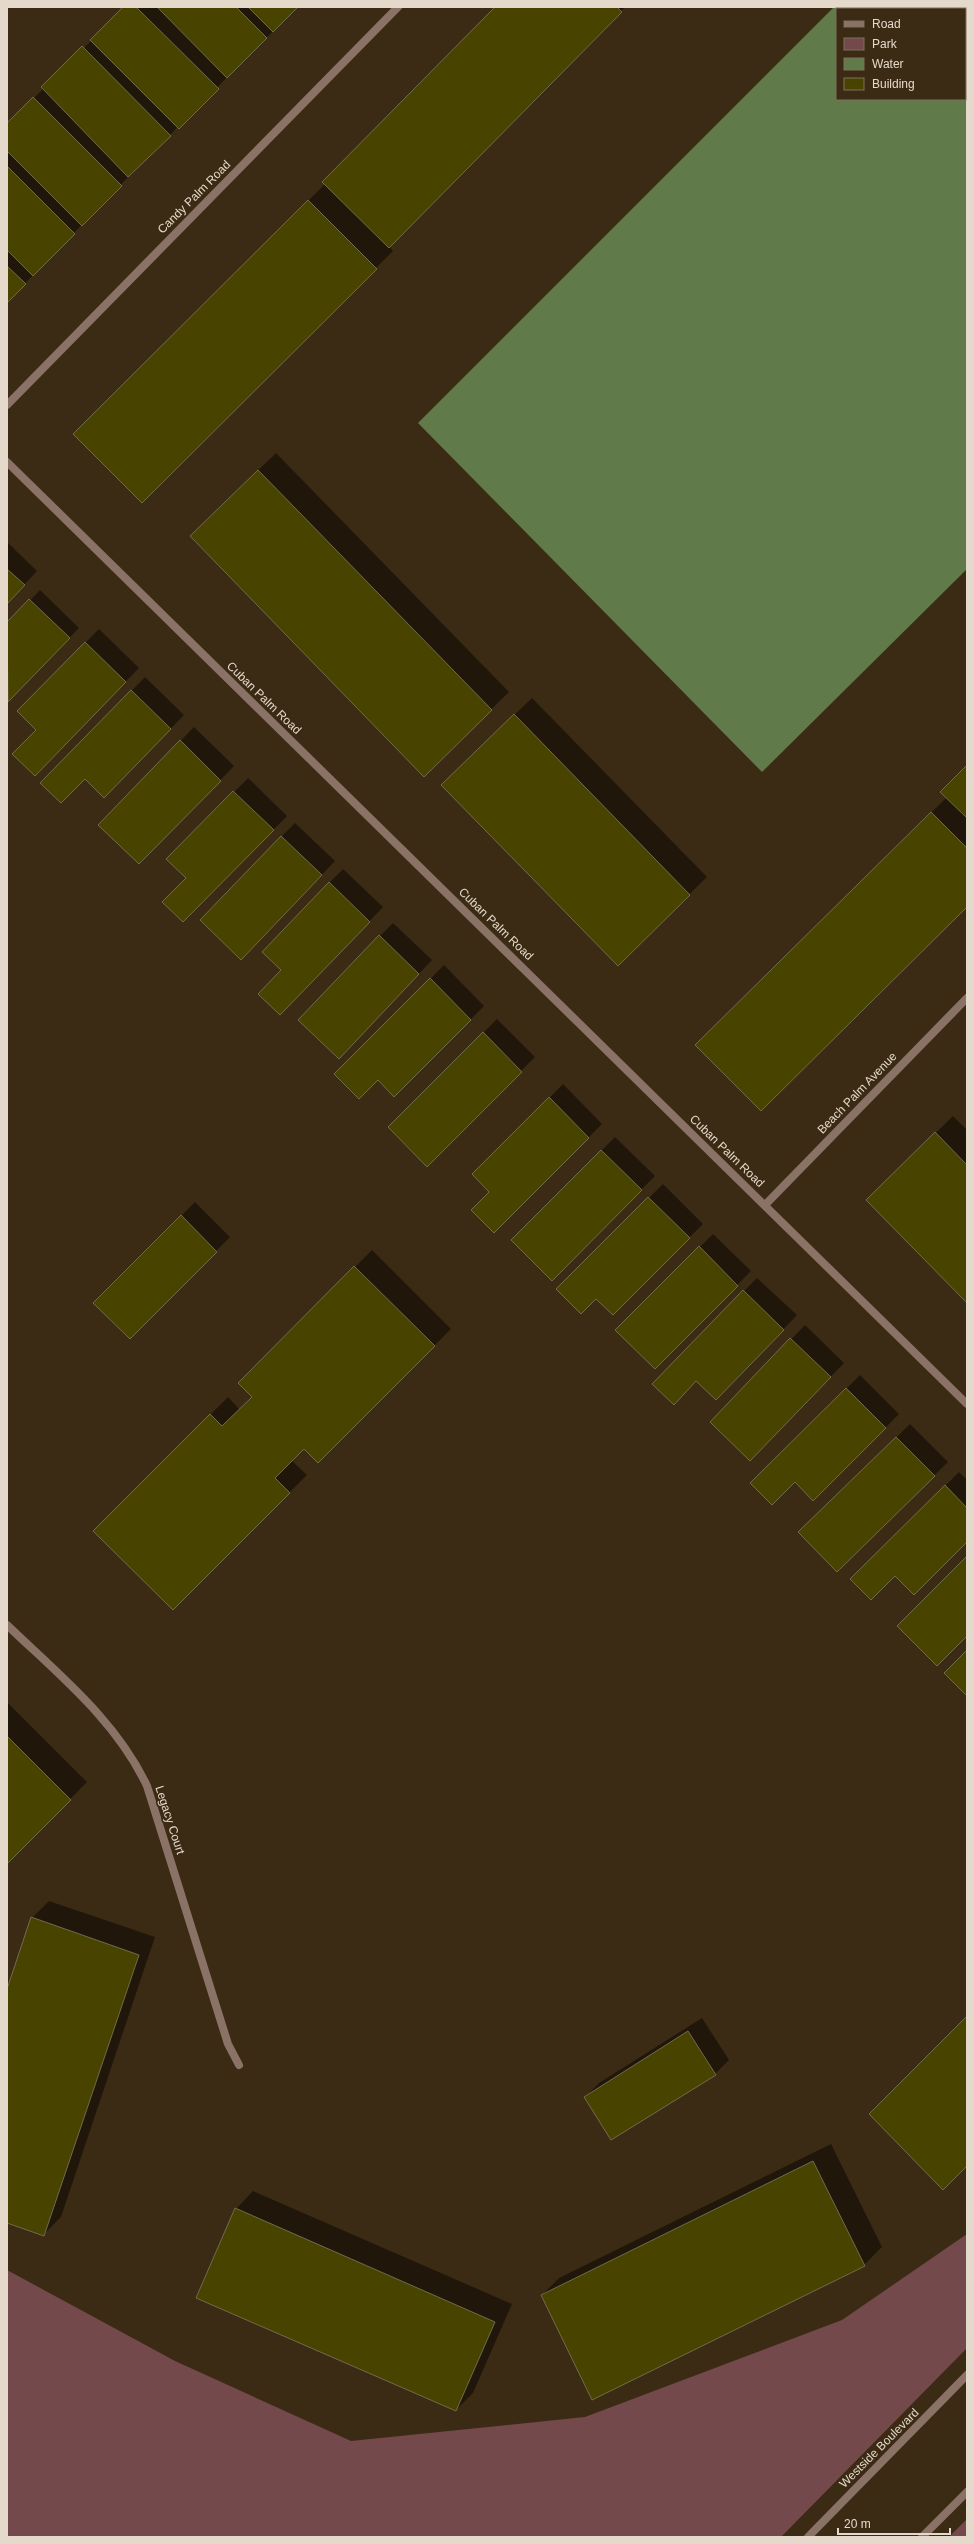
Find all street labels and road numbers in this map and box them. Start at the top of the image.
street label: Candy Palm Road [155,158,233,236]
street label: Cuban Palm Road [224,659,304,737]
street label: Cuban Palm Road [456,885,536,963]
street label: Beach Palm Avenue [815,1049,900,1137]
street label: Cuban Palm Road [687,1112,767,1190]
street label: Legacy Court [152,1784,188,1857]
street label: Westside Boulevard [836,2405,922,2491]

